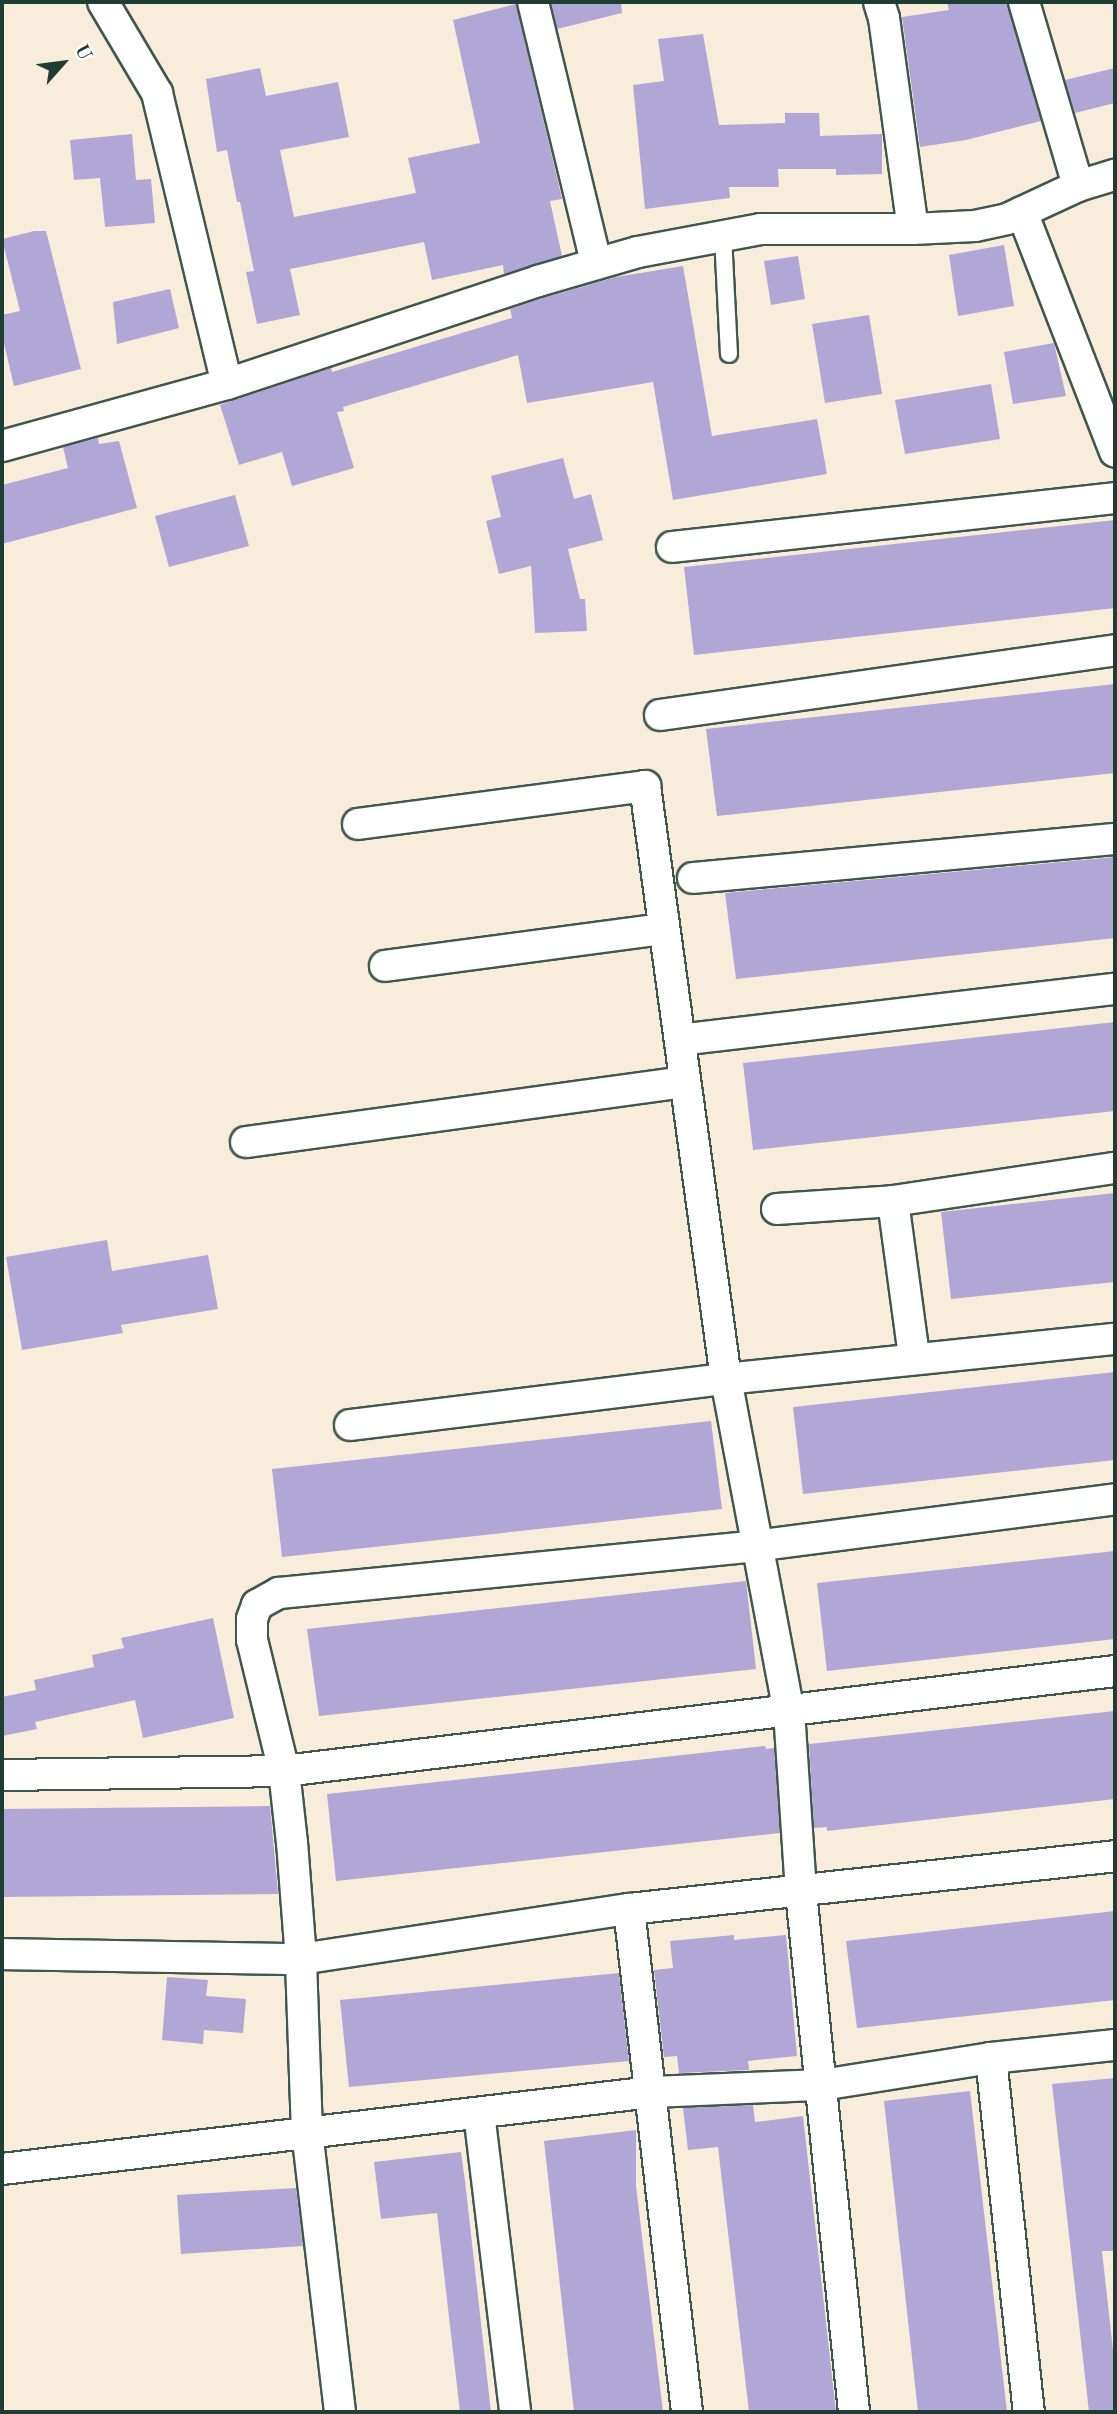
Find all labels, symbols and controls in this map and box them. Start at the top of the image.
north arrow [28,28,98,98]
text: U [70,42,94,64]

